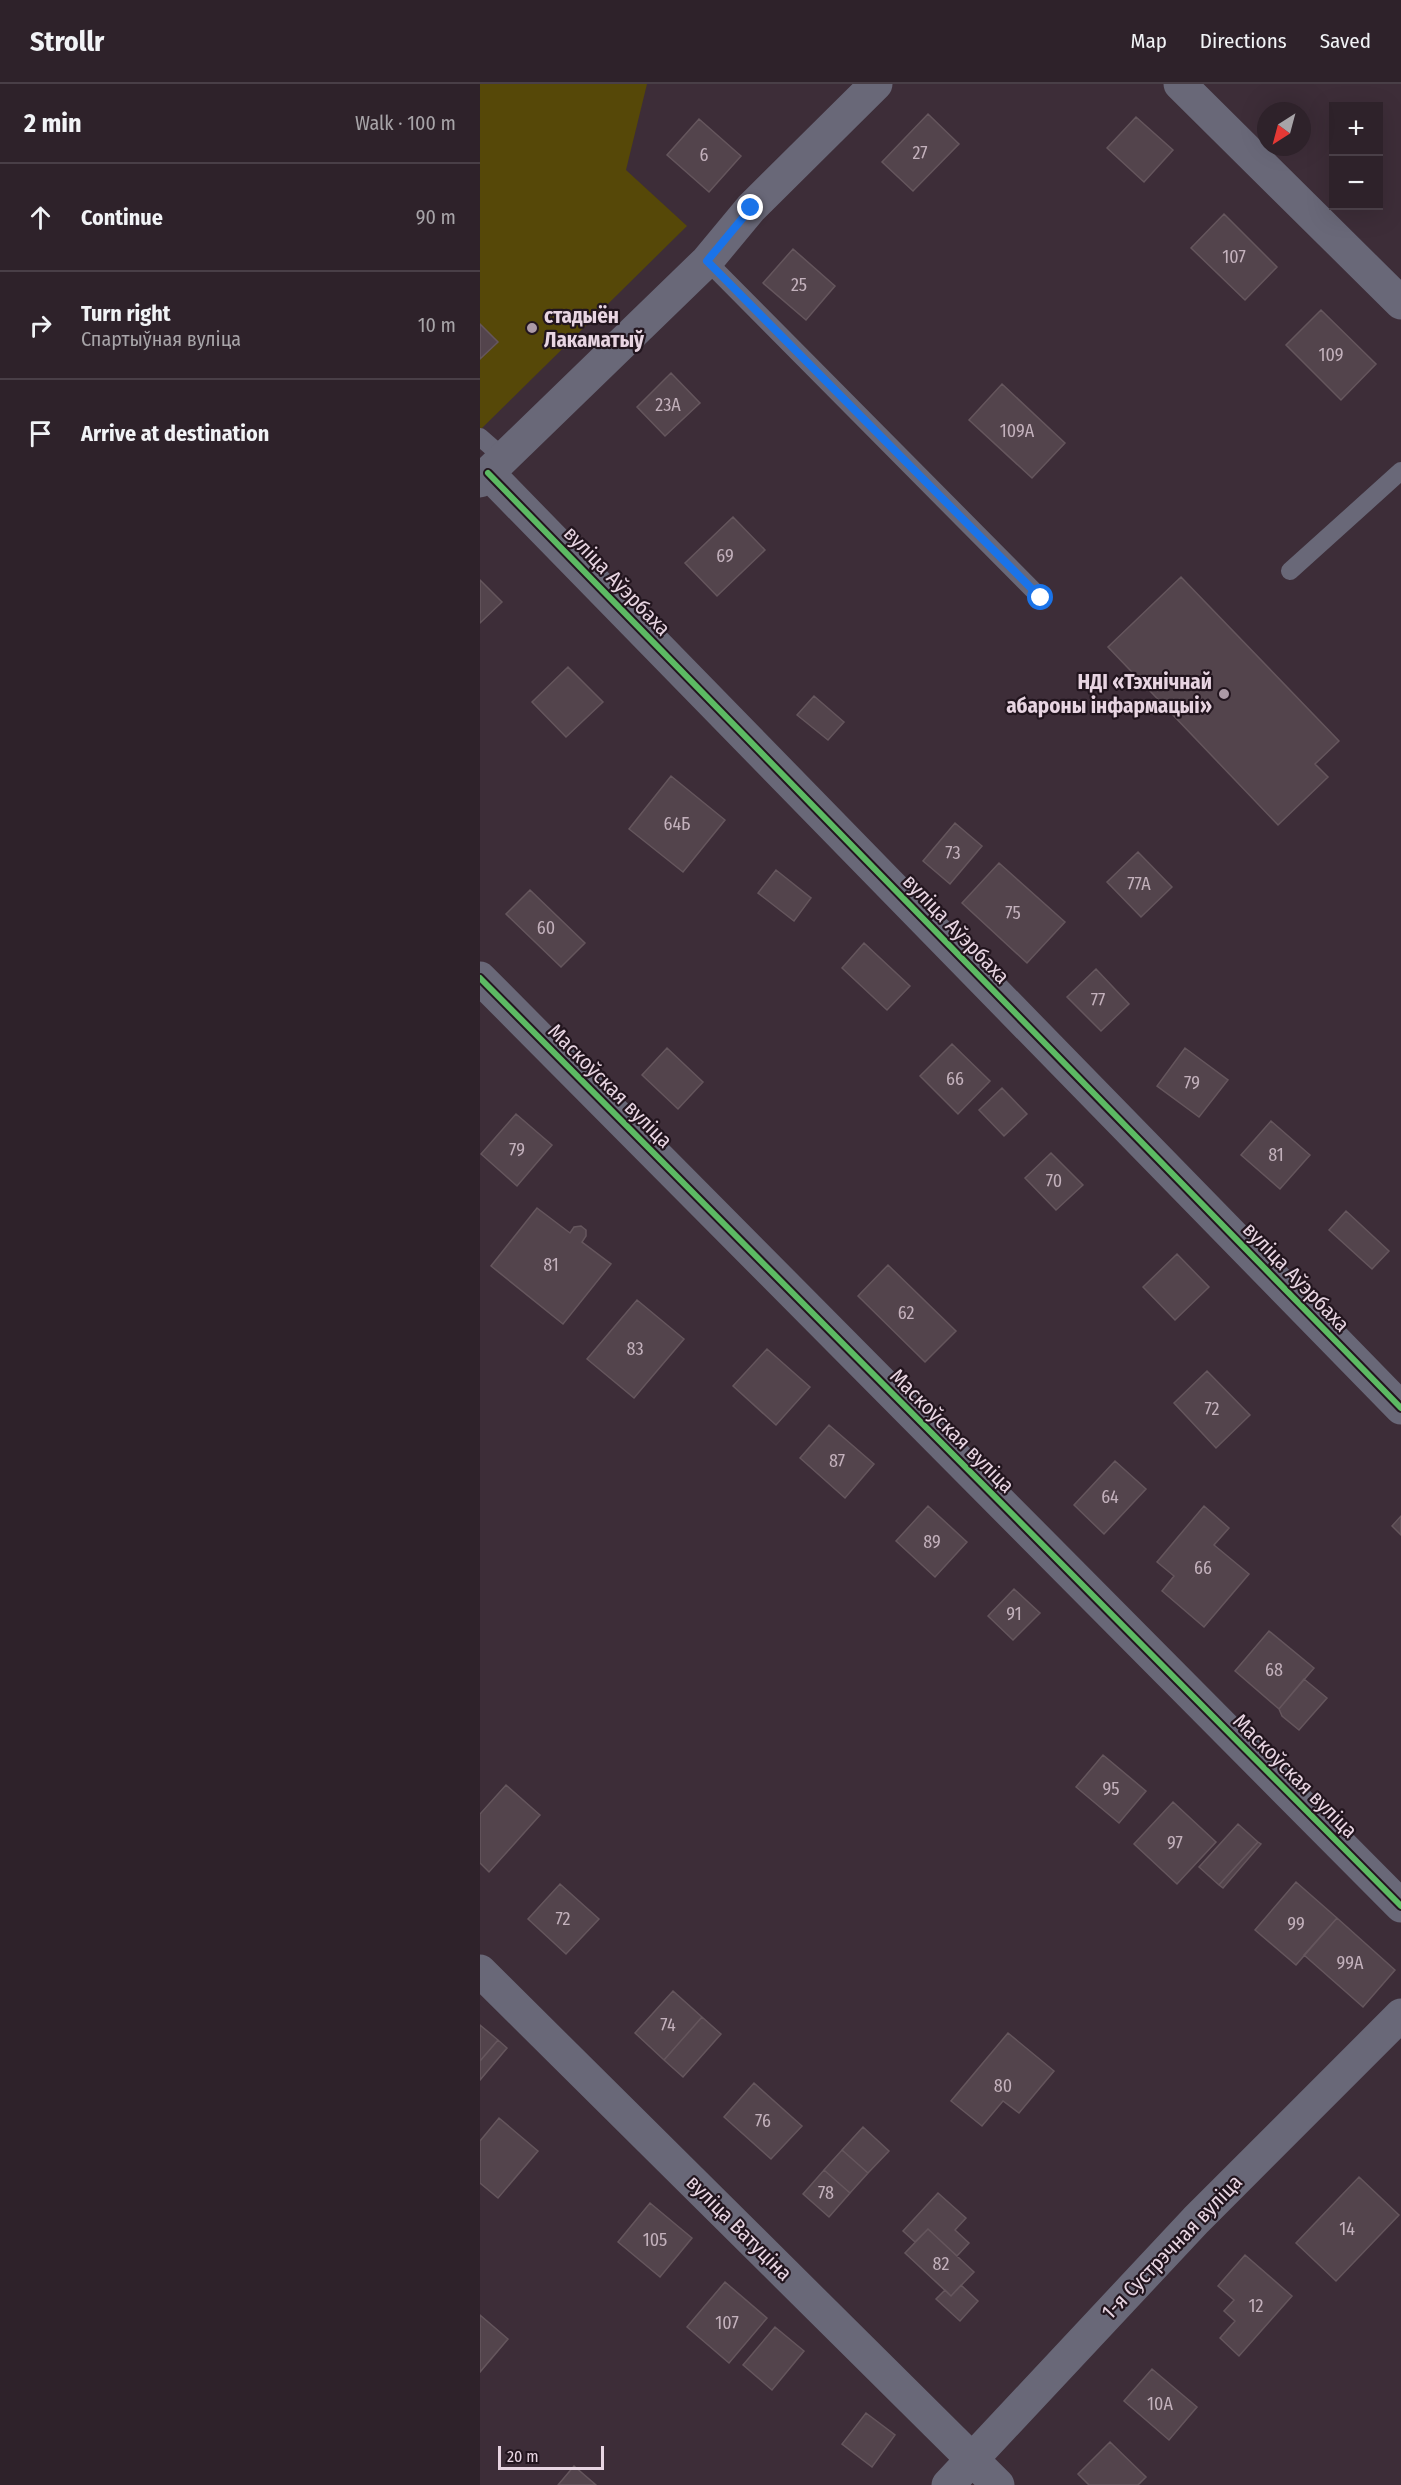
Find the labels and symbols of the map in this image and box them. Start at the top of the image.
north arrow [1257,102,1311,156]
house number: 27 [912,142,928,164]
house number: 6 [700,144,709,166]
route end [737,194,763,220]
house number: 107 [1222,246,1246,268]
house number: 25 [791,274,807,296]
place label: стадыён Лакаматыў [544,303,645,353]
marker: стадыён Лакаматыў [525,321,539,335]
house number: 109 [1318,344,1344,366]
house number: 23А [655,394,681,416]
house number: 109А [1000,420,1035,442]
street label: вуліца Аўэрбаха [558,521,676,641]
house number: 69 [716,545,734,567]
route start [1027,584,1053,610]
place label: НДІ «Тэхнічнай абароны інфармацыі» [1006,669,1212,719]
marker: НДІ «Тэхнічнай абароны інфармацыі» [1217,687,1231,701]
house number: 64Б [663,813,691,835]
house number: 73 [945,842,961,864]
street label: вуліца Аўэрбаха [897,869,1015,989]
house number: 77А [1127,873,1151,895]
house number: 75 [1005,902,1021,924]
house number: 60 [537,917,555,939]
house number: 77 [1091,989,1105,1011]
street label: Маскоўская вуліца [542,1018,678,1154]
house number: 66 [946,1068,964,1090]
house number: 79 [1184,1072,1200,1094]
house number: 79 [509,1139,525,1161]
house number: 81 [1268,1144,1284,1166]
house number: 70 [1046,1170,1062,1192]
street label: вуліца Аўэрбаха [1237,1217,1355,1337]
house number: 81 [543,1254,559,1276]
house number: 62 [898,1302,914,1324]
house number: 83 [626,1338,644,1360]
street label: Маскоўская вуліца [884,1363,1020,1499]
house number: 72 [1204,1398,1220,1420]
house number: 87 [829,1450,845,1472]
house number: 64 [1101,1486,1119,1508]
house number: 89 [923,1531,941,1553]
house number: 66 [1194,1557,1212,1579]
house number: 91 [1006,1603,1022,1625]
house number: 68 [1265,1659,1283,1681]
street label: Маскоўская вуліца [1227,1708,1363,1844]
house number: 95 [1102,1778,1120,1800]
house number: 97 [1167,1832,1183,1854]
house number: 72 [555,1908,571,1930]
house number: 99 [1287,1913,1305,1935]
house number: 99А [1337,1952,1364,1974]
house number: 74 [660,2014,676,2036]
house number: 80 [994,2075,1012,2097]
house number: 76 [755,2110,771,2132]
street label: 1-я Сустрэчная вуліца [1096,2169,1248,2325]
street label: вуліца Ватуціна [681,2170,797,2286]
house number: 78 [818,2182,834,2204]
house number: 14 [1339,2218,1355,2240]
house number: 105 [643,2229,667,2251]
house number: 82 [933,2253,949,2275]
house number: 12 [1249,2295,1264,2317]
house number: 107 [715,2312,739,2334]
house number: 10А [1147,2393,1173,2415]
scale bar [498,2443,604,2470]

